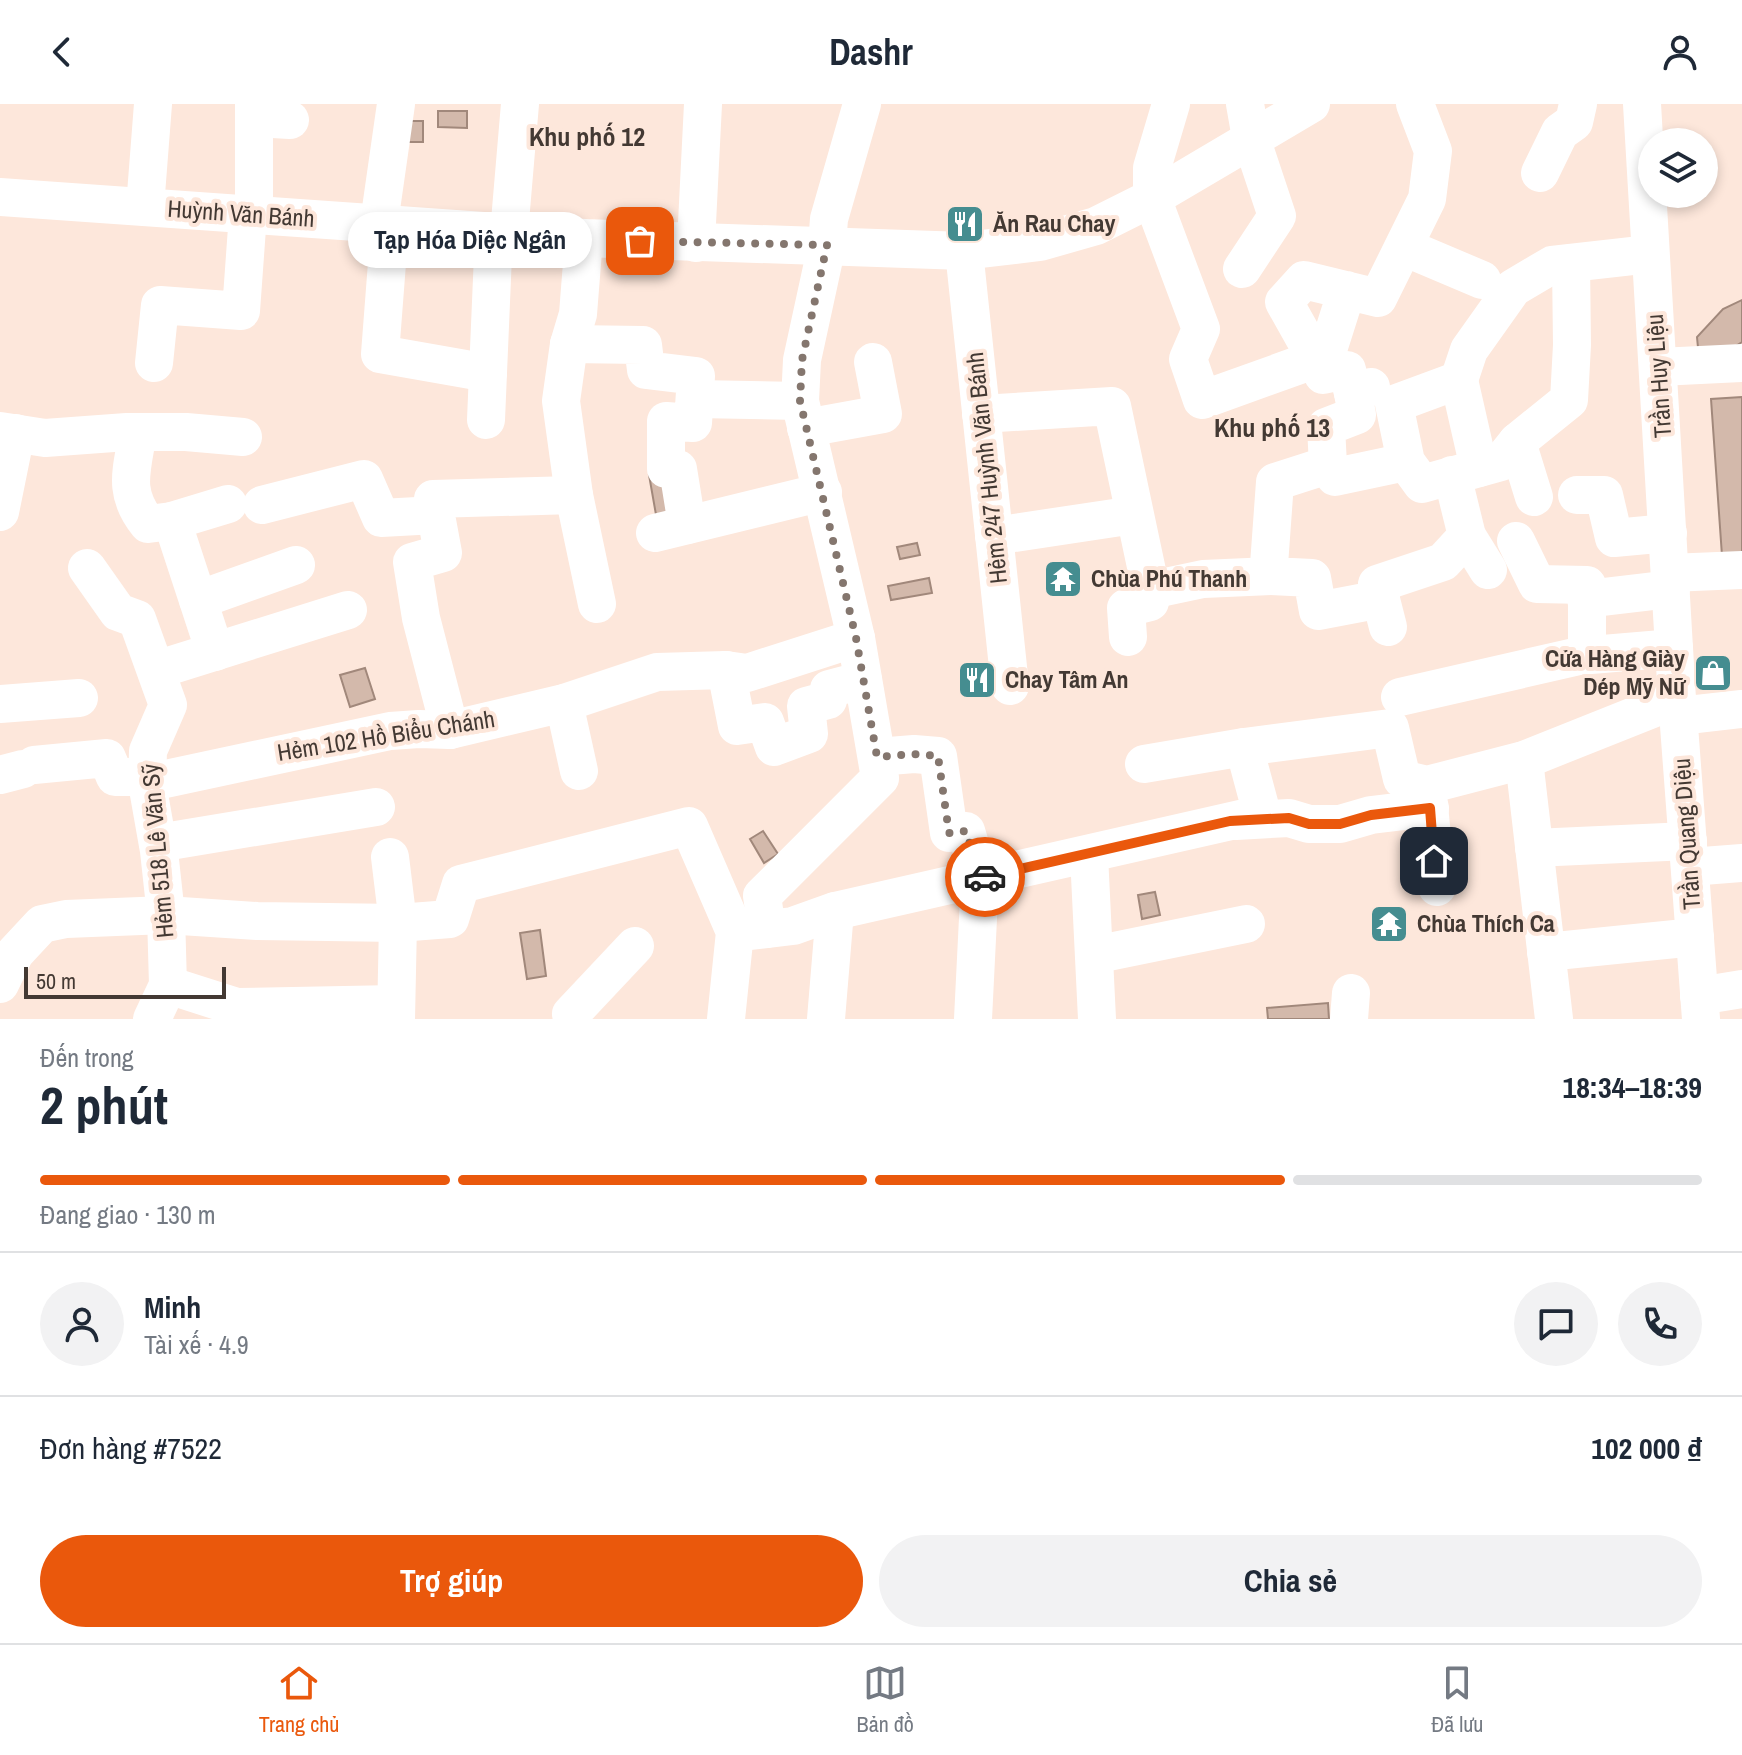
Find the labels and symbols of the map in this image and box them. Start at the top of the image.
district label: Khu phố 12 [529,119,645,154]
street label: Huỳnh Văn Bánh [166,192,316,234]
restaurant icon: Ăn Rau Chay [944,203,986,245]
pin [606,207,674,275]
place label: Ăn Rau Chay [993,207,1116,239]
callout: Tạp Hóa Diệc Ngân [348,213,592,269]
street label: Trần Huy Liệu [1638,313,1678,439]
street label: Hẻm 247 Huỳnh Văn Bánh [958,351,1014,585]
district label: Khu phố 13 [1214,410,1330,445]
temple icon: Chùa Phú Thanh [1042,558,1084,600]
place label: Chùa Phú Thanh [1091,562,1247,594]
place label: Cửa Hàng Giày Dép Mỹ Nữ [1545,642,1687,702]
shop icon: Cửa Hàng Giày Dép Mỹ Nữ [1692,652,1734,694]
restaurant icon: Chay Tâm An [956,659,998,701]
place label: Chay Tâm An [1005,663,1129,695]
street label: Hẻm 102 Hồ Biểu Chánh [275,702,497,768]
street label: Trần Quang Diệu [1665,757,1707,911]
street label: Hẻm 518 Lê Văn Sỹ [133,763,181,940]
pin [1400,827,1468,895]
courier [945,837,1025,917]
temple icon: Chùa Thích Ca [1368,903,1410,945]
place label: Chùa Thích Ca [1417,907,1555,939]
scale bar [24,963,226,999]

